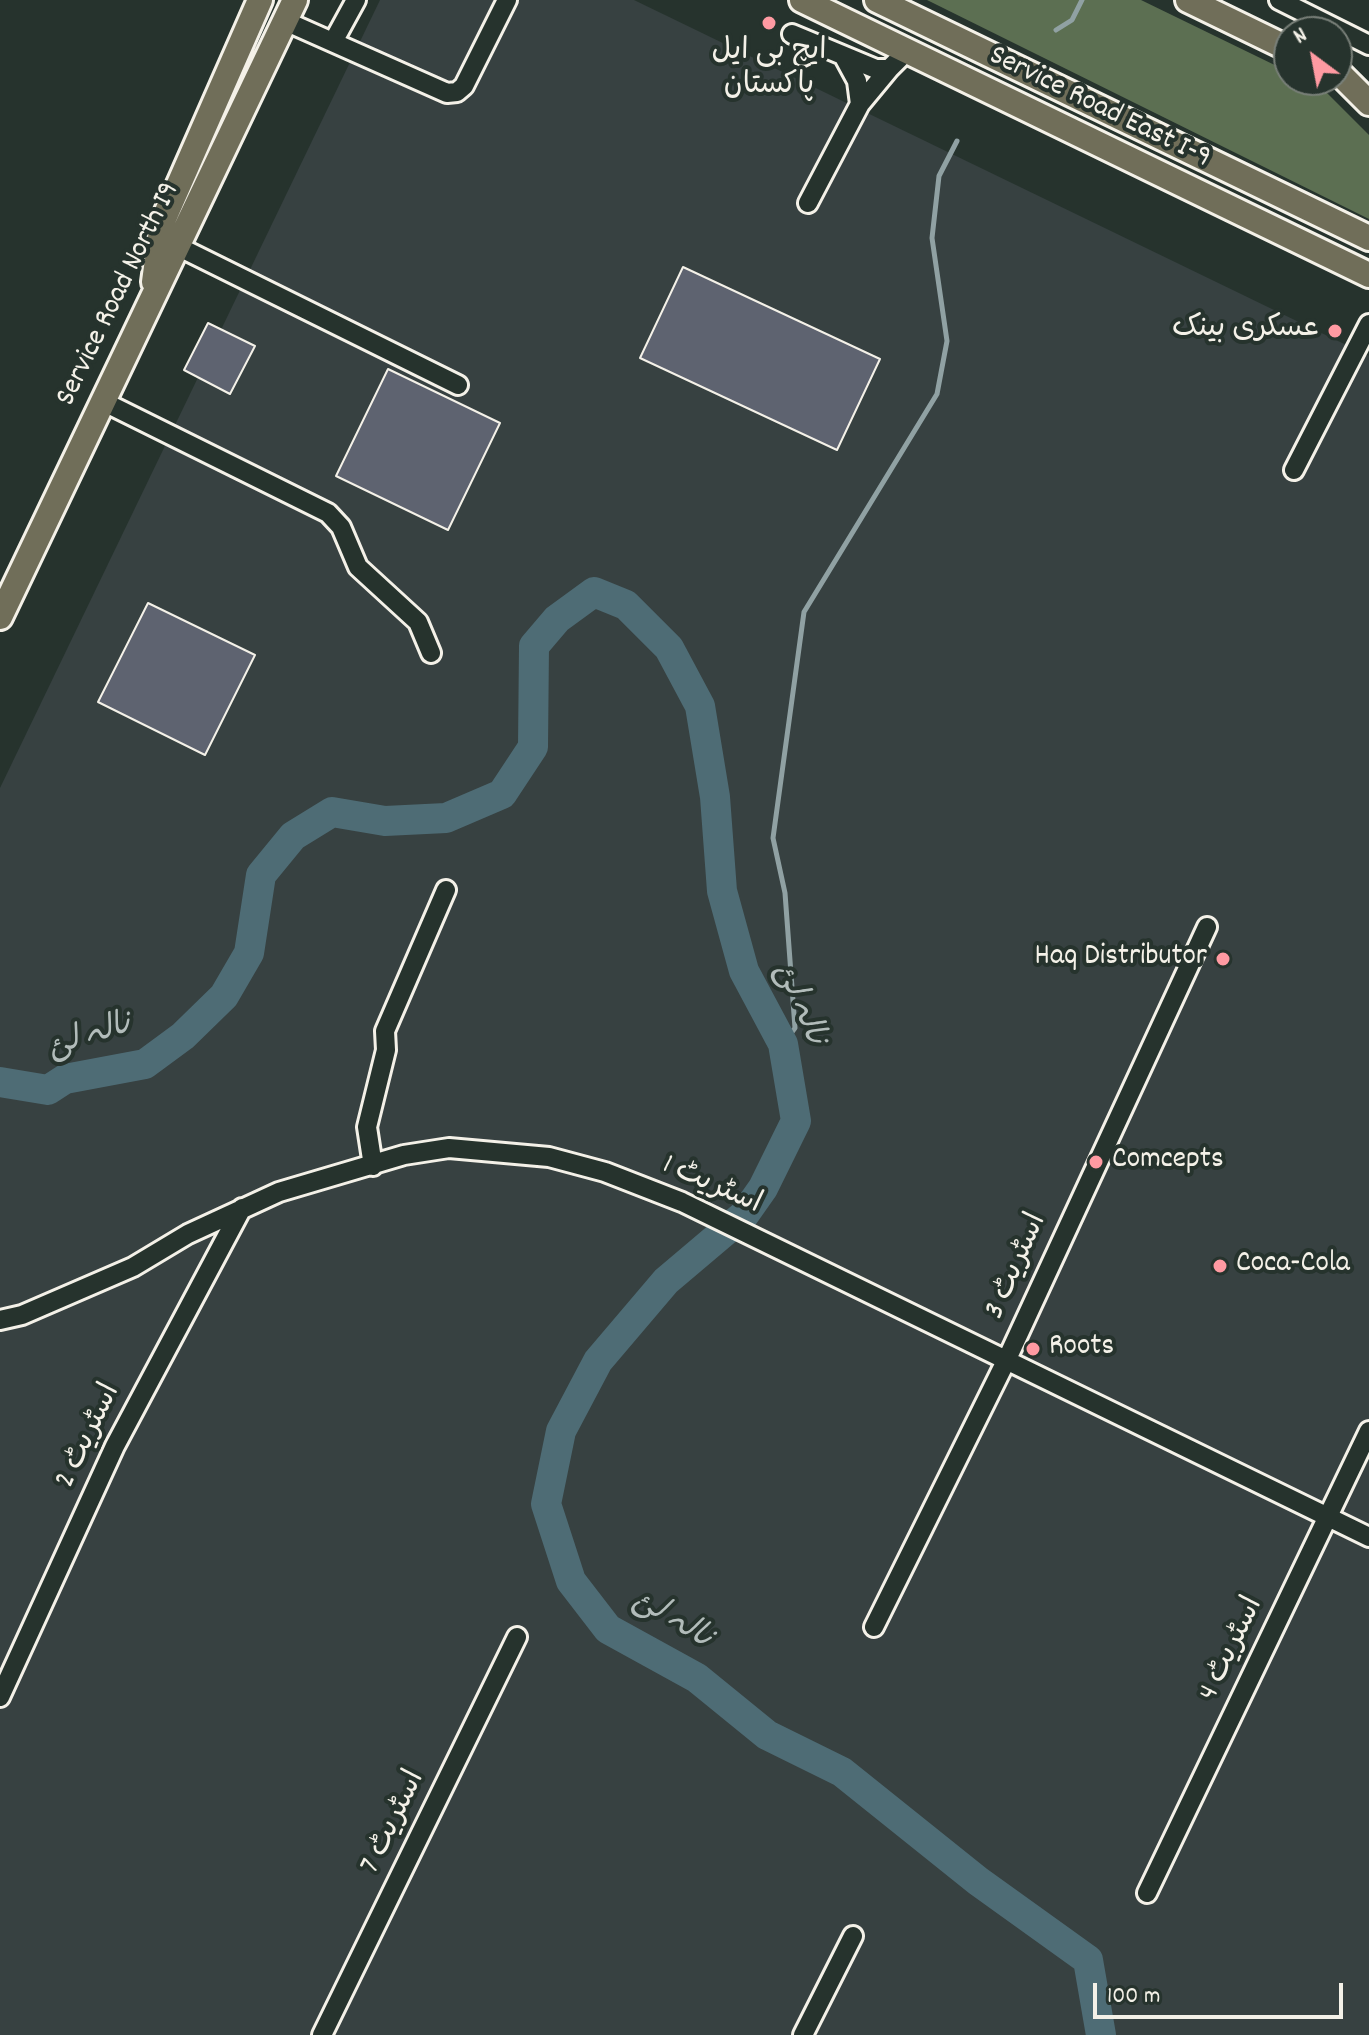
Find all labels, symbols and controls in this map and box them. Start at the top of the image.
marker: ایچ بی ایل پاکستان [760,14,778,32]
north arrow [1273,16,1353,96]
text: N [1288,21,1314,53]
place label: ایچ بی ایل پاکستان [711,36,827,106]
street label: Service Road East I-9 [982,40,1216,178]
street label: Service Road North I9 [50,177,190,413]
place label: عسکری بینک [1172,313,1319,349]
marker: عسکری بینک [1326,322,1344,340]
place label: Haq Distributor [1035,941,1207,977]
marker: Haq Distributor [1214,950,1232,968]
water label: نالہ لئ [763,958,833,1054]
water label: نالہ لئ [44,1007,138,1069]
place label: Comcepts [1112,1144,1224,1180]
street label: اسٹریٹ 1 [656,1149,766,1225]
marker: Comcepts [1087,1153,1105,1171]
street label: اسٹریٹ 3 [979,1209,1057,1325]
place label: Coca-Cola [1236,1248,1350,1284]
marker: Coca-Cola [1211,1257,1229,1275]
place label: Roots [1049,1331,1114,1367]
marker: Roots [1024,1340,1042,1358]
street label: اسٹریٹ 2 [49,1379,131,1495]
water label: نالہ لئ [625,1583,719,1661]
street label: اسٹریٹ 4 [1193,1592,1273,1708]
street label: اسٹریٹ 7 [355,1766,435,1880]
scale bar [1097,1967,1347,2017]
text: 100 m [1107,1980,1160,2014]

